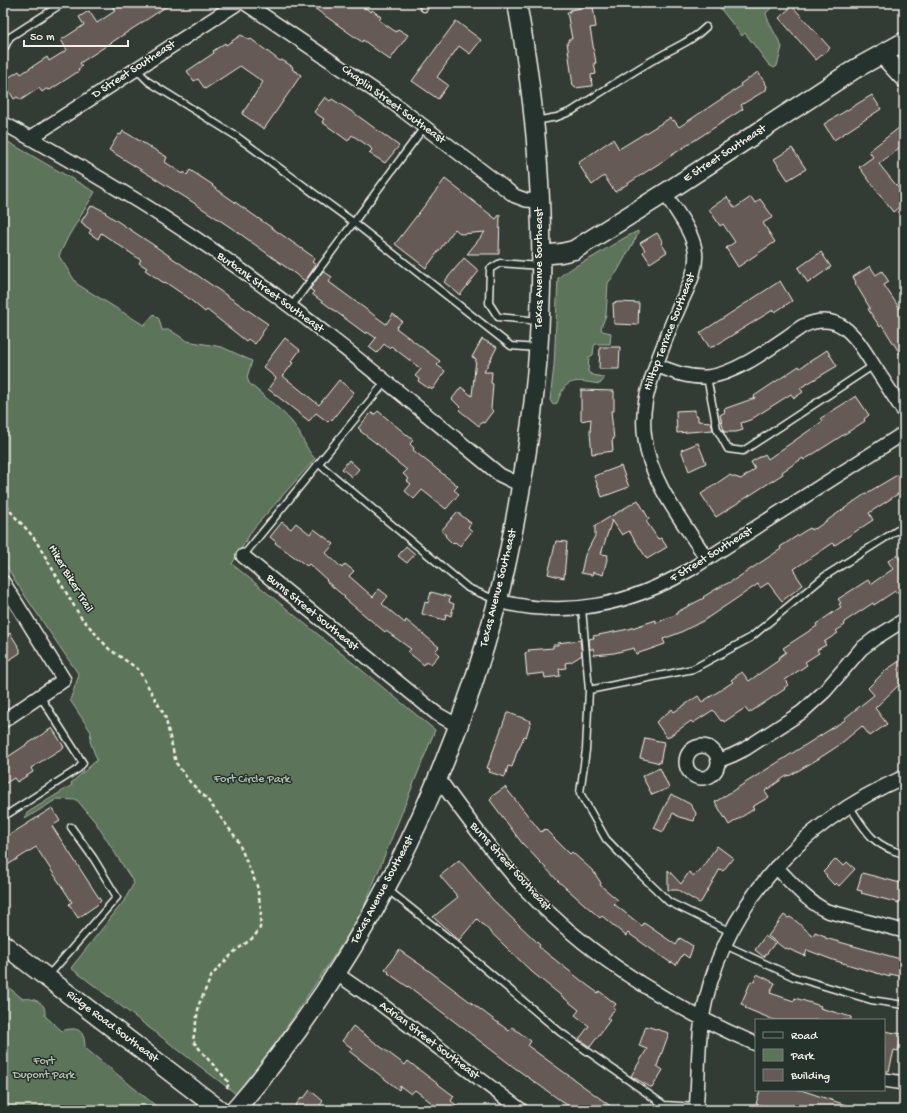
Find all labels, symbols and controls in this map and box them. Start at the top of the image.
scale bar [24,22,128,48]
text: 50 m [30,31,55,45]
street label: D Street Southeast [89,37,179,103]
street label: Chaplin Street Southeast [338,63,449,148]
street label: E Street Southeast [681,121,770,186]
street label: Texas Avenue Southeast [533,206,547,329]
street label: Burbank Street Southeast [213,249,327,337]
street label: Hilltop Terrace Southeast [641,270,699,393]
street label: F Street Southeast [667,523,757,587]
street label: Texas Avenue Southeast [477,527,521,649]
street label: Hiker Biker Trail [44,543,96,616]
street label: Burns Street Southeast [262,571,362,655]
park label: Fort Circle Park [213,773,292,787]
street label: Burns Street Southeast [466,819,554,915]
street label: Texas Avenue Southeast [348,832,418,948]
street label: Ridge Road Southeast [63,988,162,1067]
street label: Adrian Street Southeast [376,999,483,1084]
legend [755,1019,885,1091]
text: Road [791,1030,818,1044]
text: Park [790,1050,816,1064]
park label: Fort Dupont Park [12,1055,77,1083]
text: Building [790,1070,830,1084]

